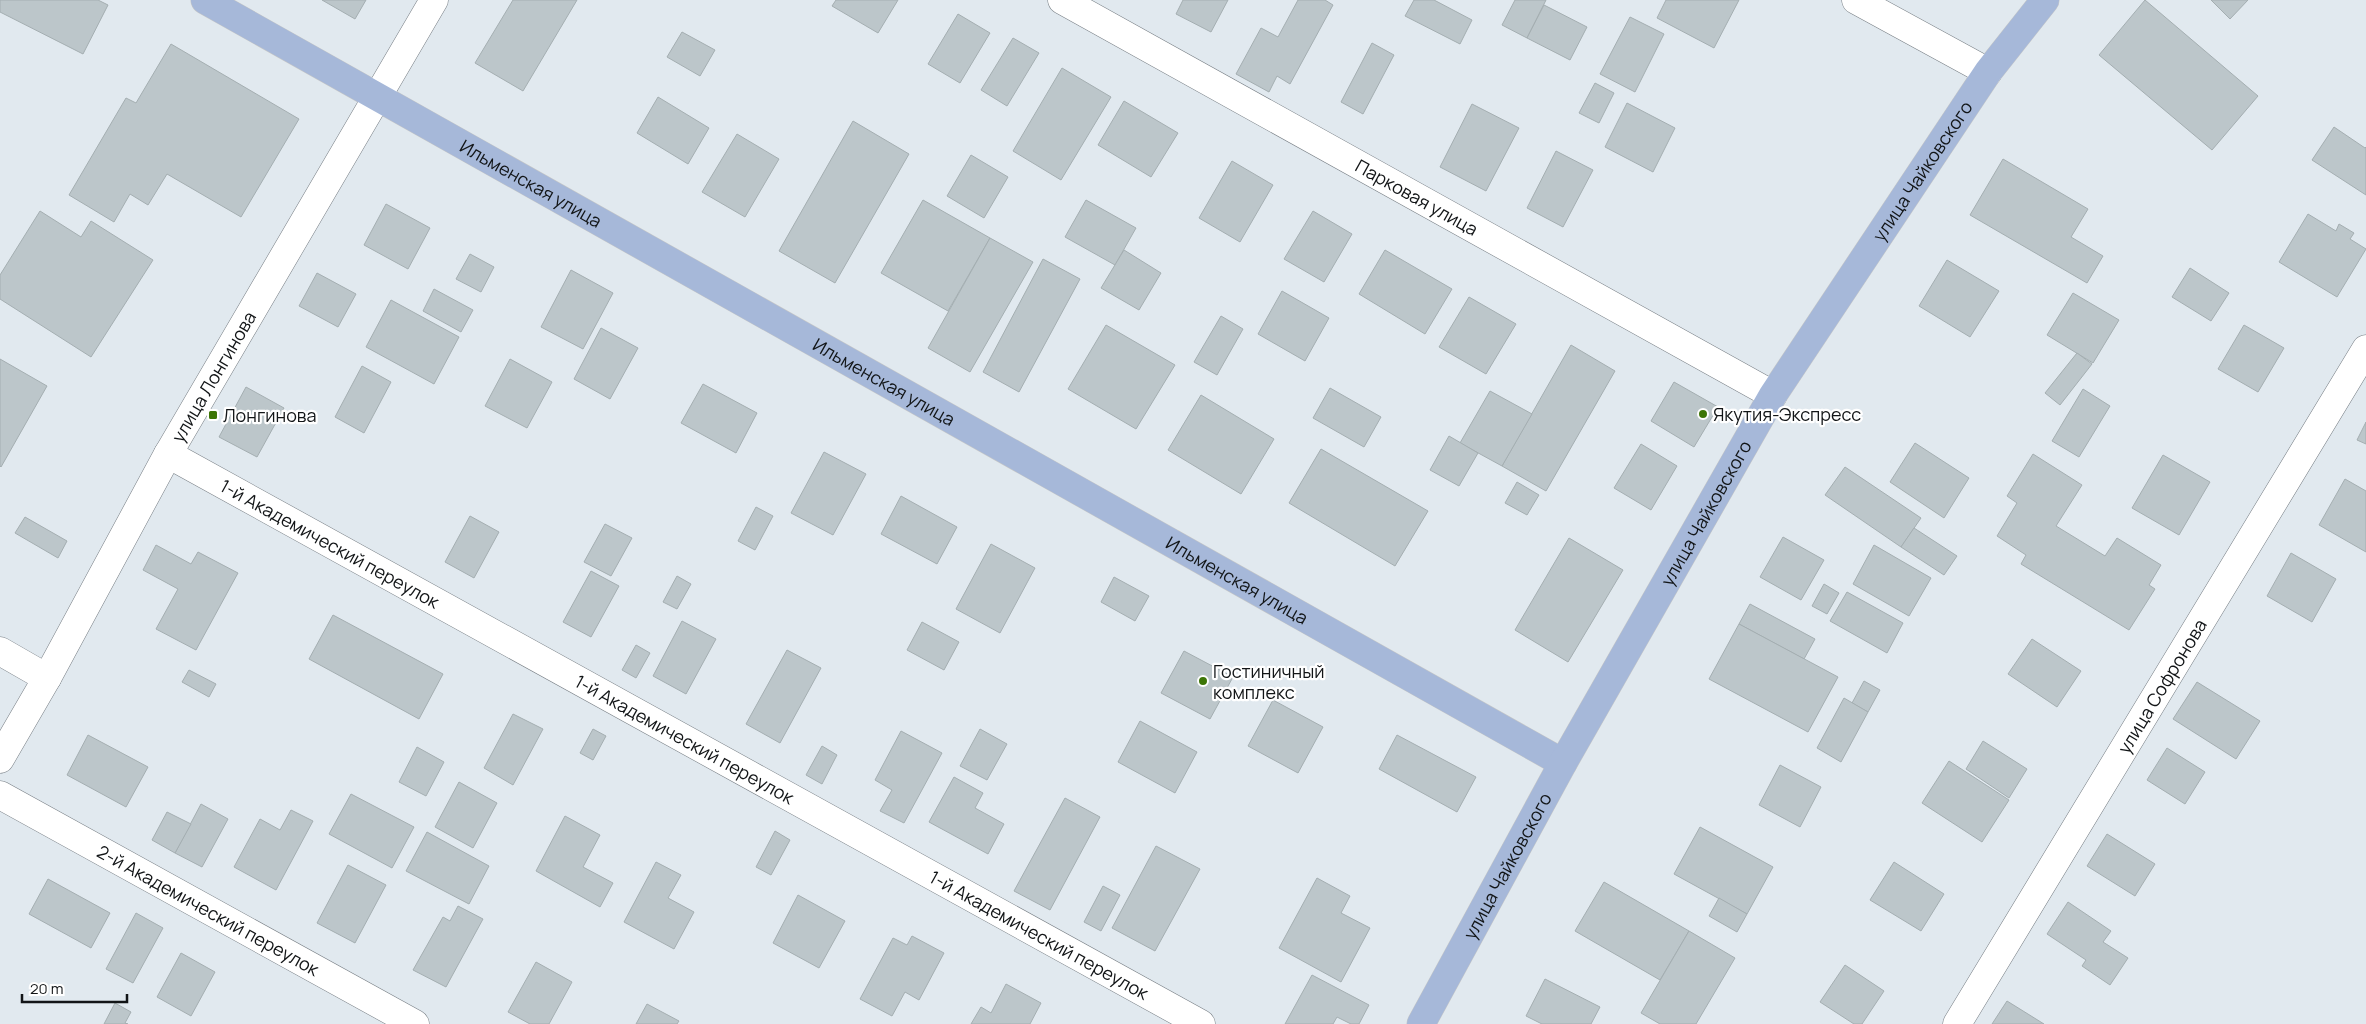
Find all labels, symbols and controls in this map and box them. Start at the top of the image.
street label: улица Чайковского [1867,96,1977,246]
street label: Ильменская улица [456,134,606,233]
street label: Парковая улица [1351,154,1482,241]
street label: улица Лонгинова [166,307,261,446]
street label: Ильменская улица [809,332,959,431]
place label: Якутия-Экспресс [1713,402,1861,426]
place label: Лонгинова [223,403,316,427]
marker: Якутия-Экспресс [1697,408,1709,420]
marker: Лонгинова [207,409,219,421]
street label: улица Чайковского [1655,436,1757,590]
street label: 1-й Академический переулок [216,473,445,614]
street label: Ильменская улица [1162,530,1313,629]
street label: улица Софронова [2112,614,2212,758]
place label: Гостиничный комплекс [1213,659,1324,704]
street label: 1-й Академический переулок [571,669,799,810]
marker: Гостиничный комплекс [1197,675,1209,687]
street label: улица Чайковского [1457,788,1557,943]
street label: 2-й Академический переулок [93,839,325,981]
street label: 1-й Академический переулок [925,865,1154,1005]
scale bar [22,972,128,1004]
text: 20 m [30,978,63,999]

